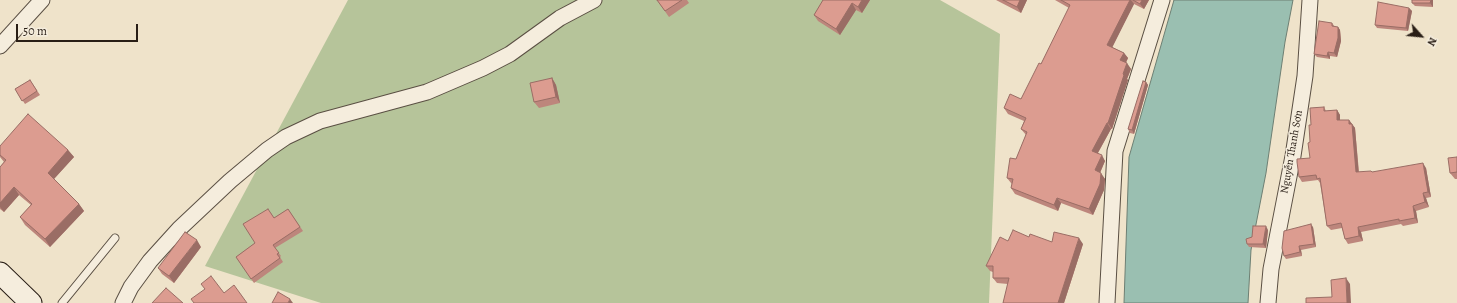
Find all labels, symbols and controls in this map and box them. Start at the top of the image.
scale bar [18,16,140,42]
north arrow [1401,16,1441,56]
text: 50 m [23,23,47,39]
text: N [1424,35,1441,49]
street label: Nguyễn Thanh Sơn [1278,109,1306,195]

